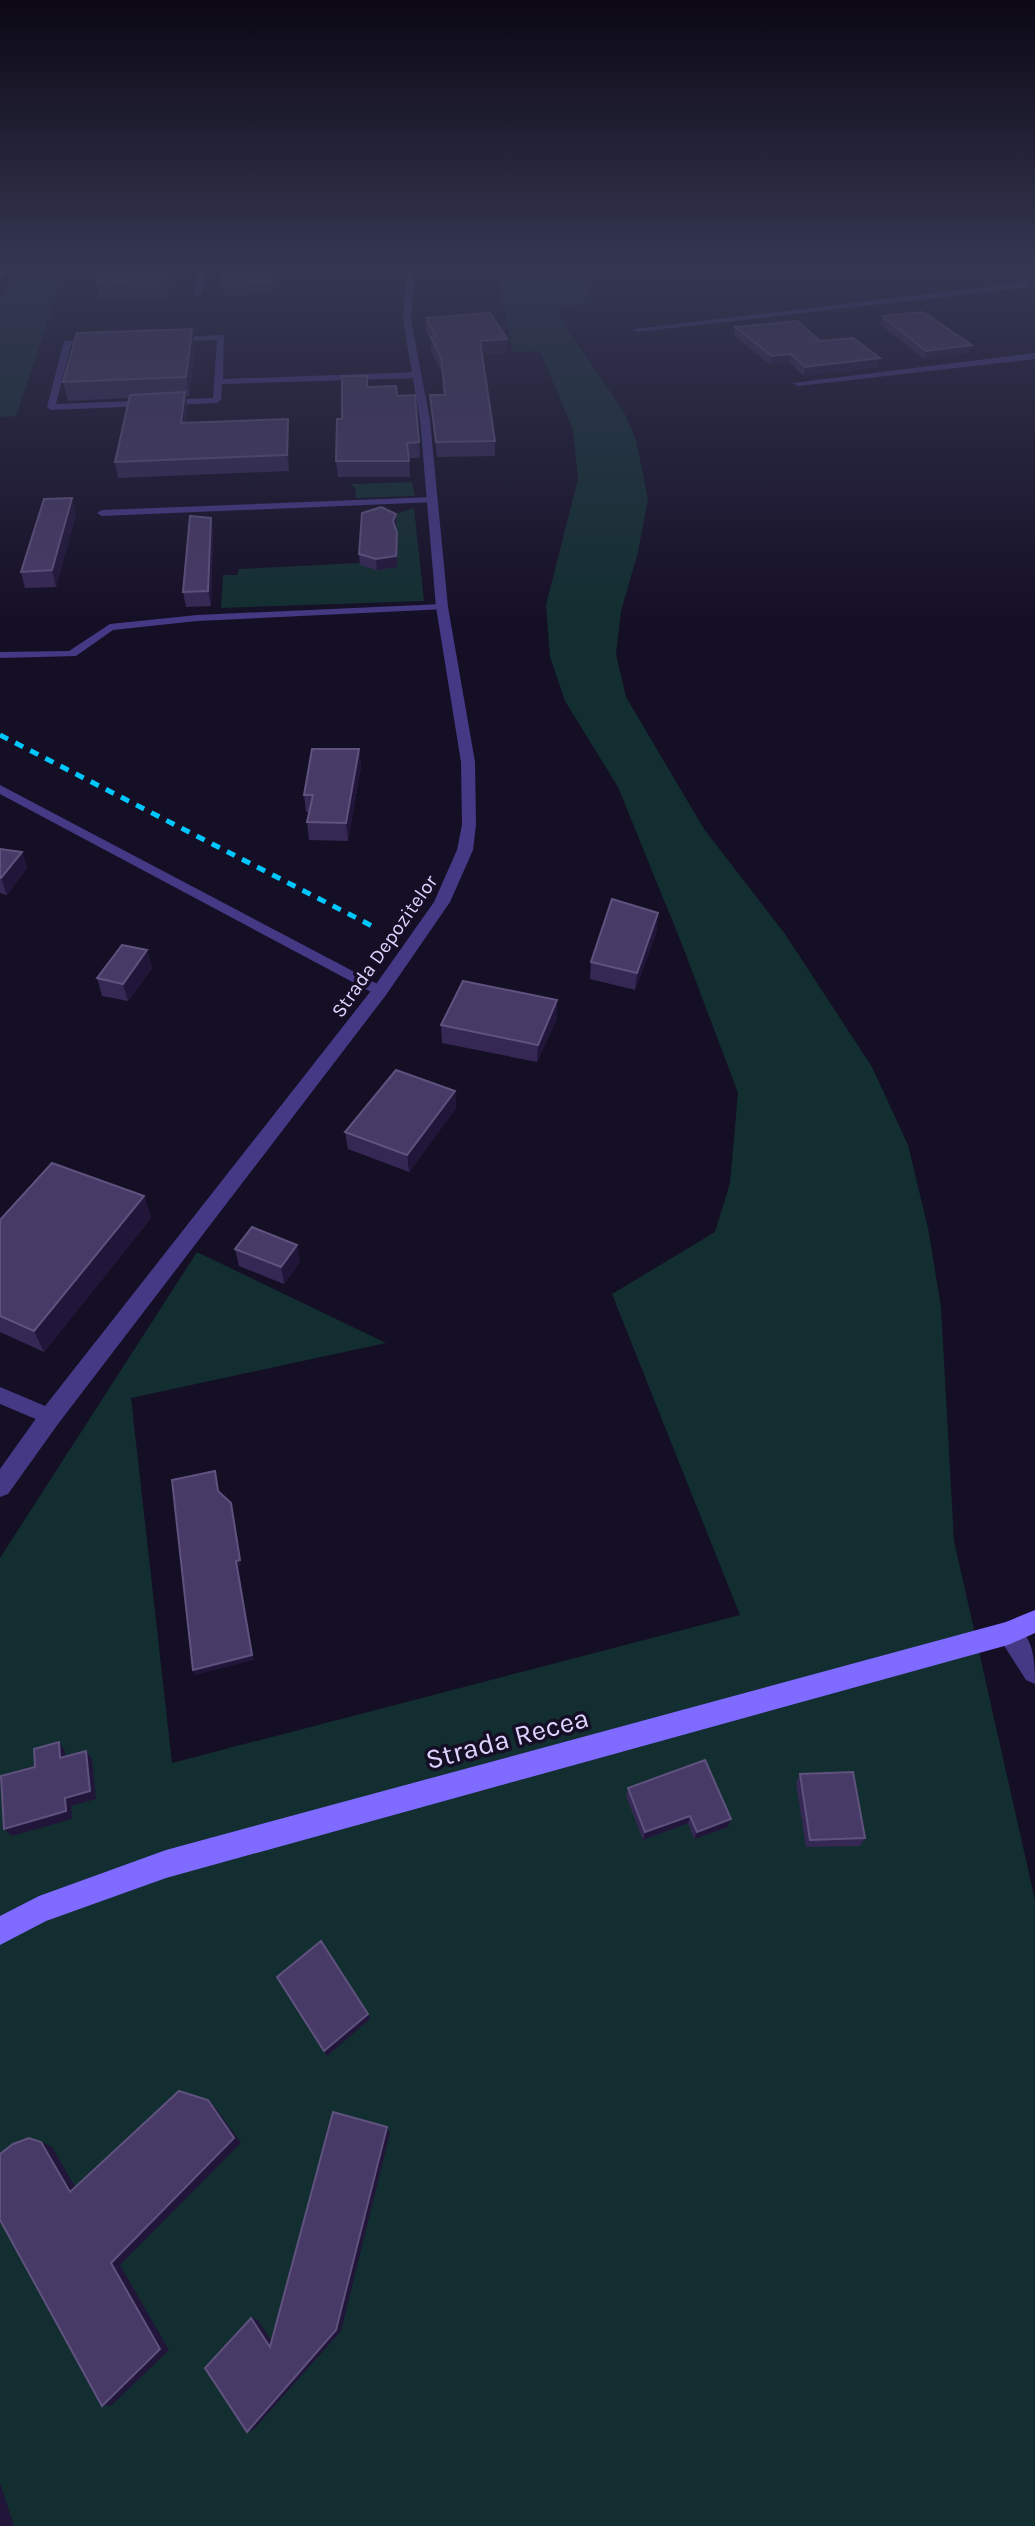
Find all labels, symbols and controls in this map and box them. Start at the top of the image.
street label: Strada Depozitelor [327,870,443,1022]
street label: Strada Recea [422,1701,592,1776]

